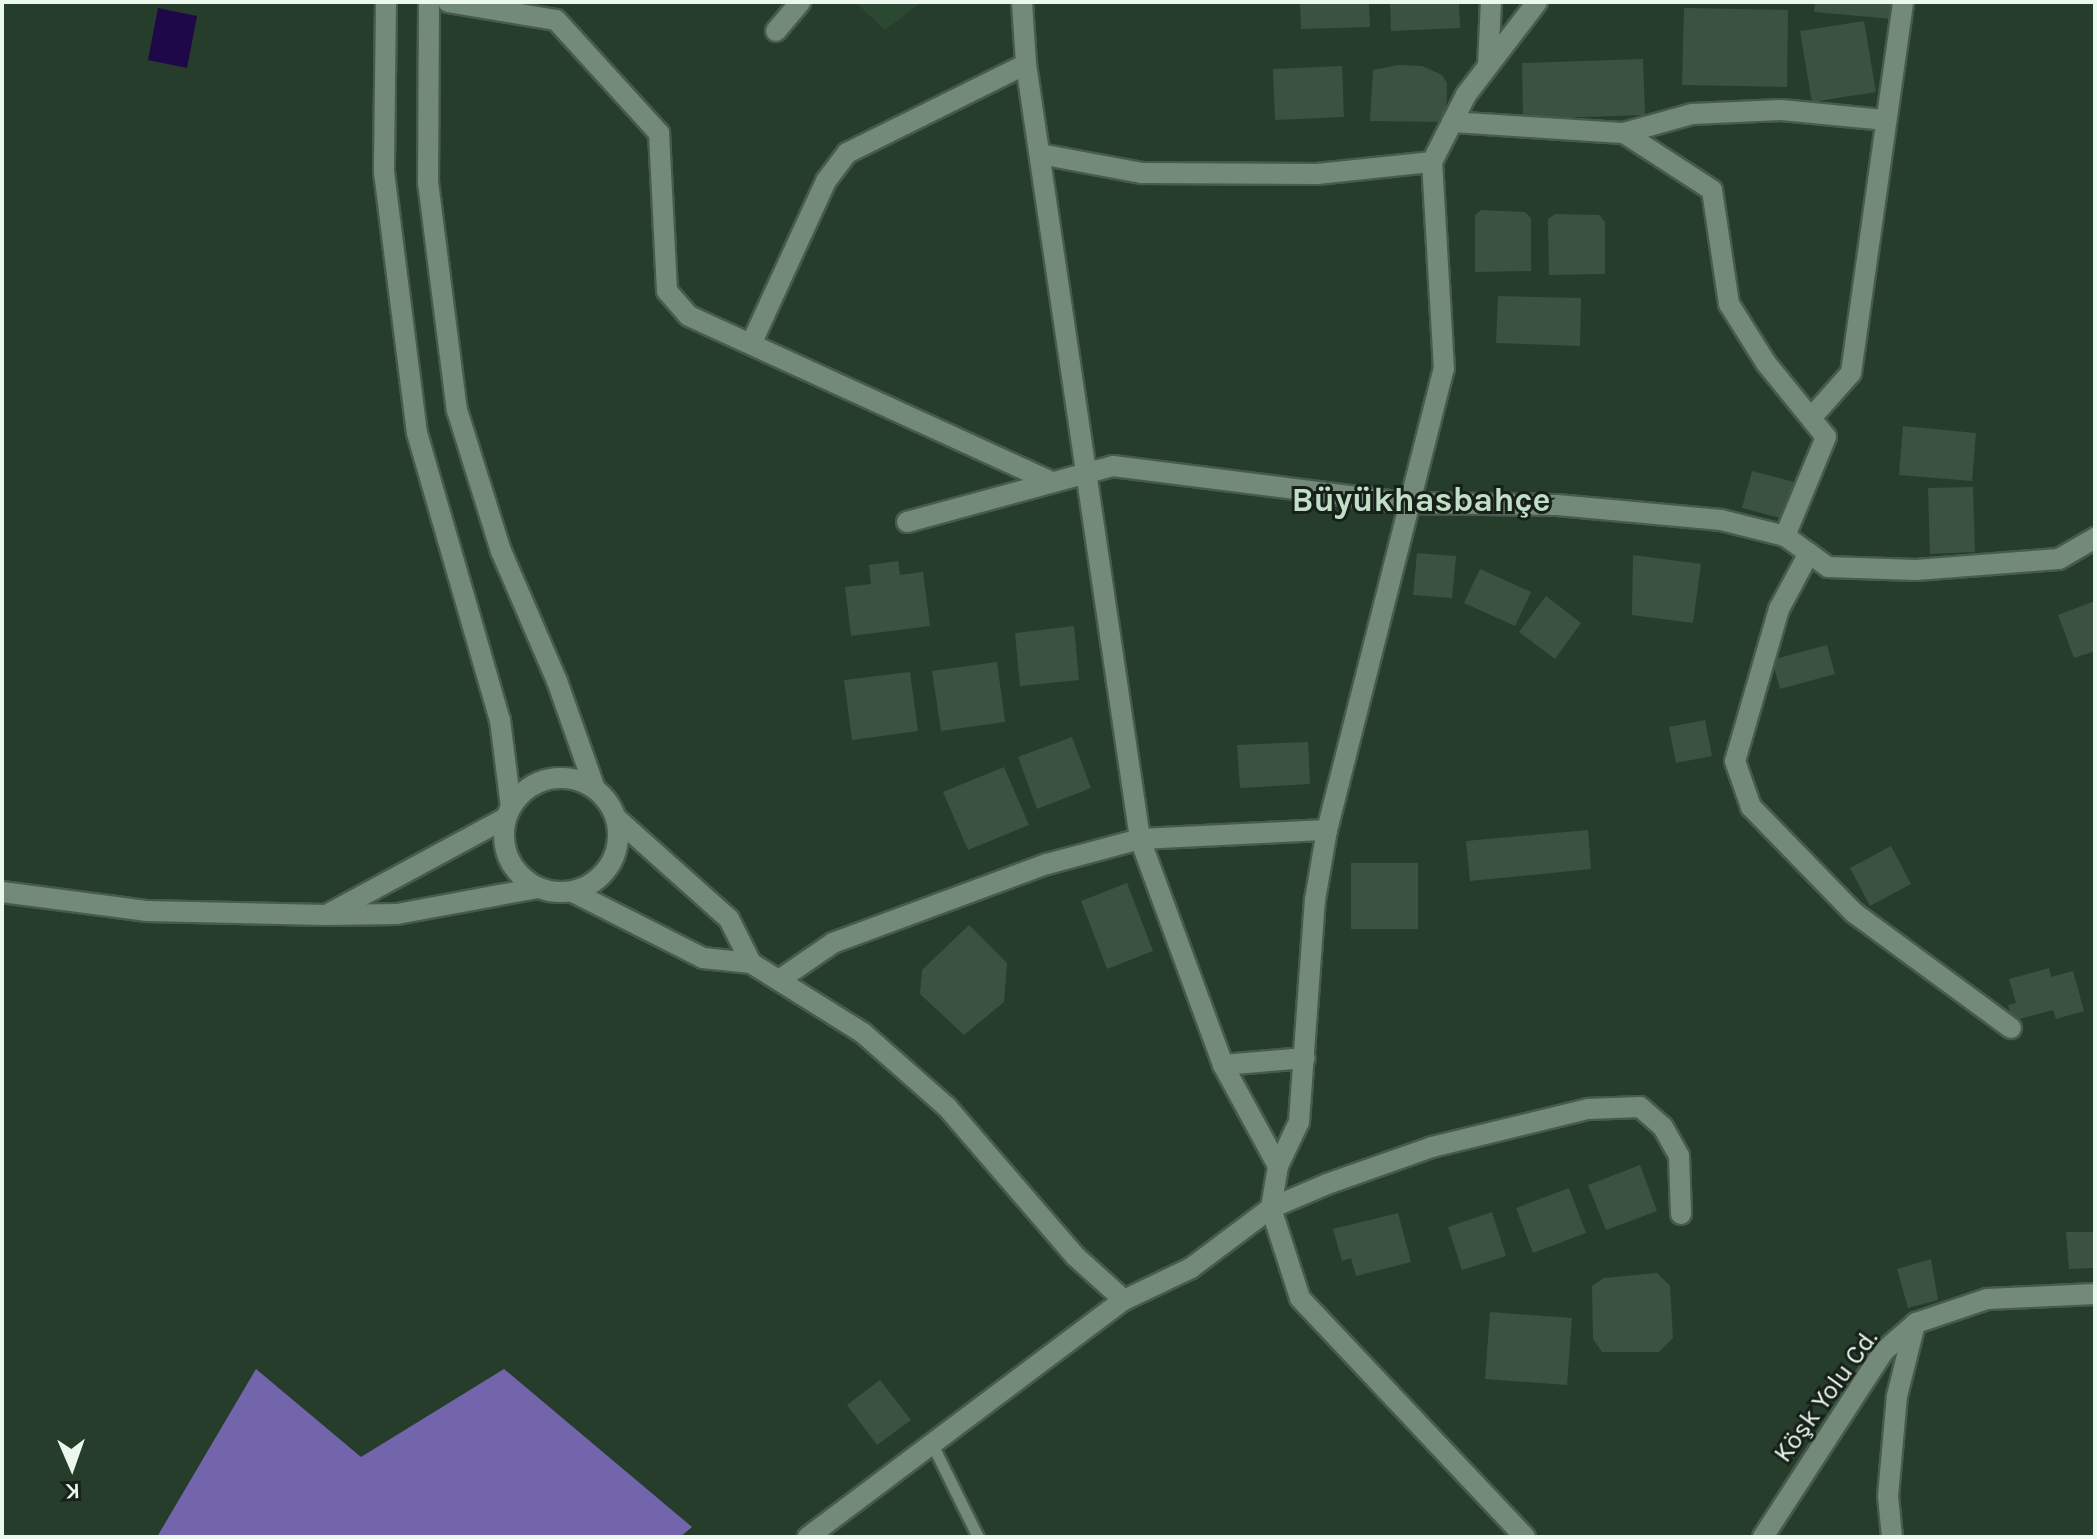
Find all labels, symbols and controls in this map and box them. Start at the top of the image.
district label: Büyükhasbahçe [1292,481,1550,521]
street label: Köşk Yolu Cd. [1767,1324,1885,1468]
north arrow [32,1427,112,1507]
text: K [65,1478,80,1504]

